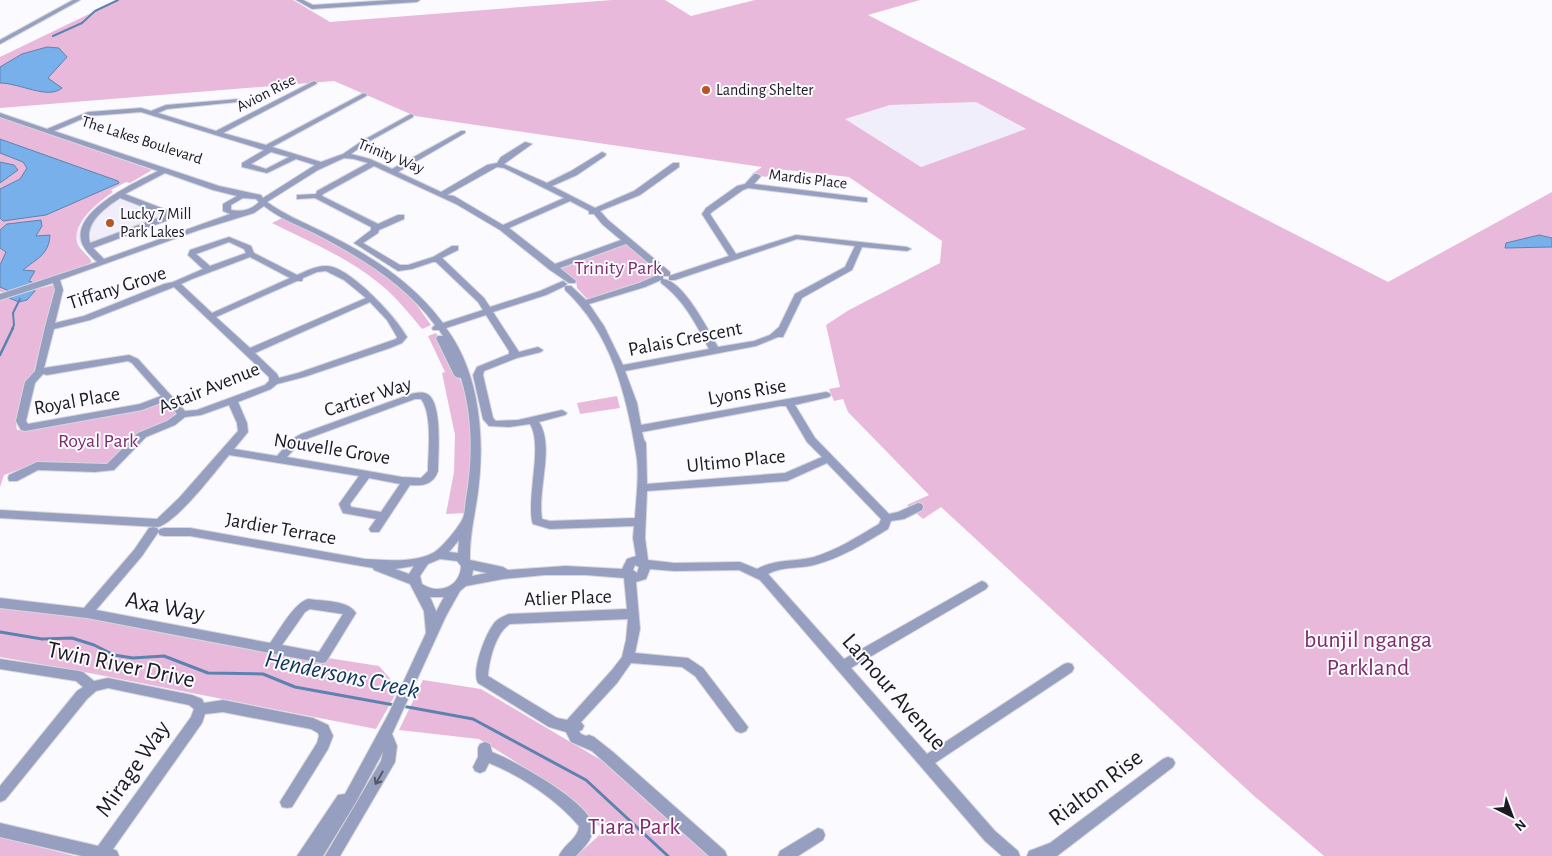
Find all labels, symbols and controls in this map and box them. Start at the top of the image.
street label: Avion Rise [234,71,298,115]
place label: Landing Shelter [716,82,814,98]
marker: Landing Shelter [700,84,712,96]
street label: The Lakes Boulevard [80,113,204,167]
street label: Trinity Way [355,135,427,178]
street label: Mardis Place [768,166,848,192]
place label: Lucky 7 Mill Park Lakes [120,206,191,240]
marker: Lucky 7 Mill Park Lakes [104,217,116,229]
park label: Trinity Park [574,258,662,278]
street label: Tiffany Grove [65,263,169,313]
street label: Palais Crescent [626,318,744,360]
street label: Astair Avenue [155,359,263,417]
street label: Cartier Way [322,373,415,420]
street label: Lyons Rise [706,375,788,409]
street label: Royal Place [32,384,122,418]
street label: Nouvelle Grove [272,430,392,468]
park label: Royal Park [58,431,138,451]
street label: Ultimo Place [686,446,786,476]
street label: Jardier Terrace [224,509,338,549]
street label: Atlier Place [524,586,612,610]
street label: Axa Way [123,588,207,626]
park label: bunjil nganga Parkland [1304,628,1432,680]
street label: Lamour Avenue [837,629,951,755]
street label: Twin River Drive [45,638,197,692]
water label: Hendersons Creek [262,646,422,704]
street label: Mirage Way [91,717,175,821]
street label: Rialton Rise [1045,745,1147,831]
one-way arrow [374,770,383,785]
north arrow [1487,791,1537,841]
park label: Tiara Park [588,815,680,839]
text: N [1512,816,1528,833]

